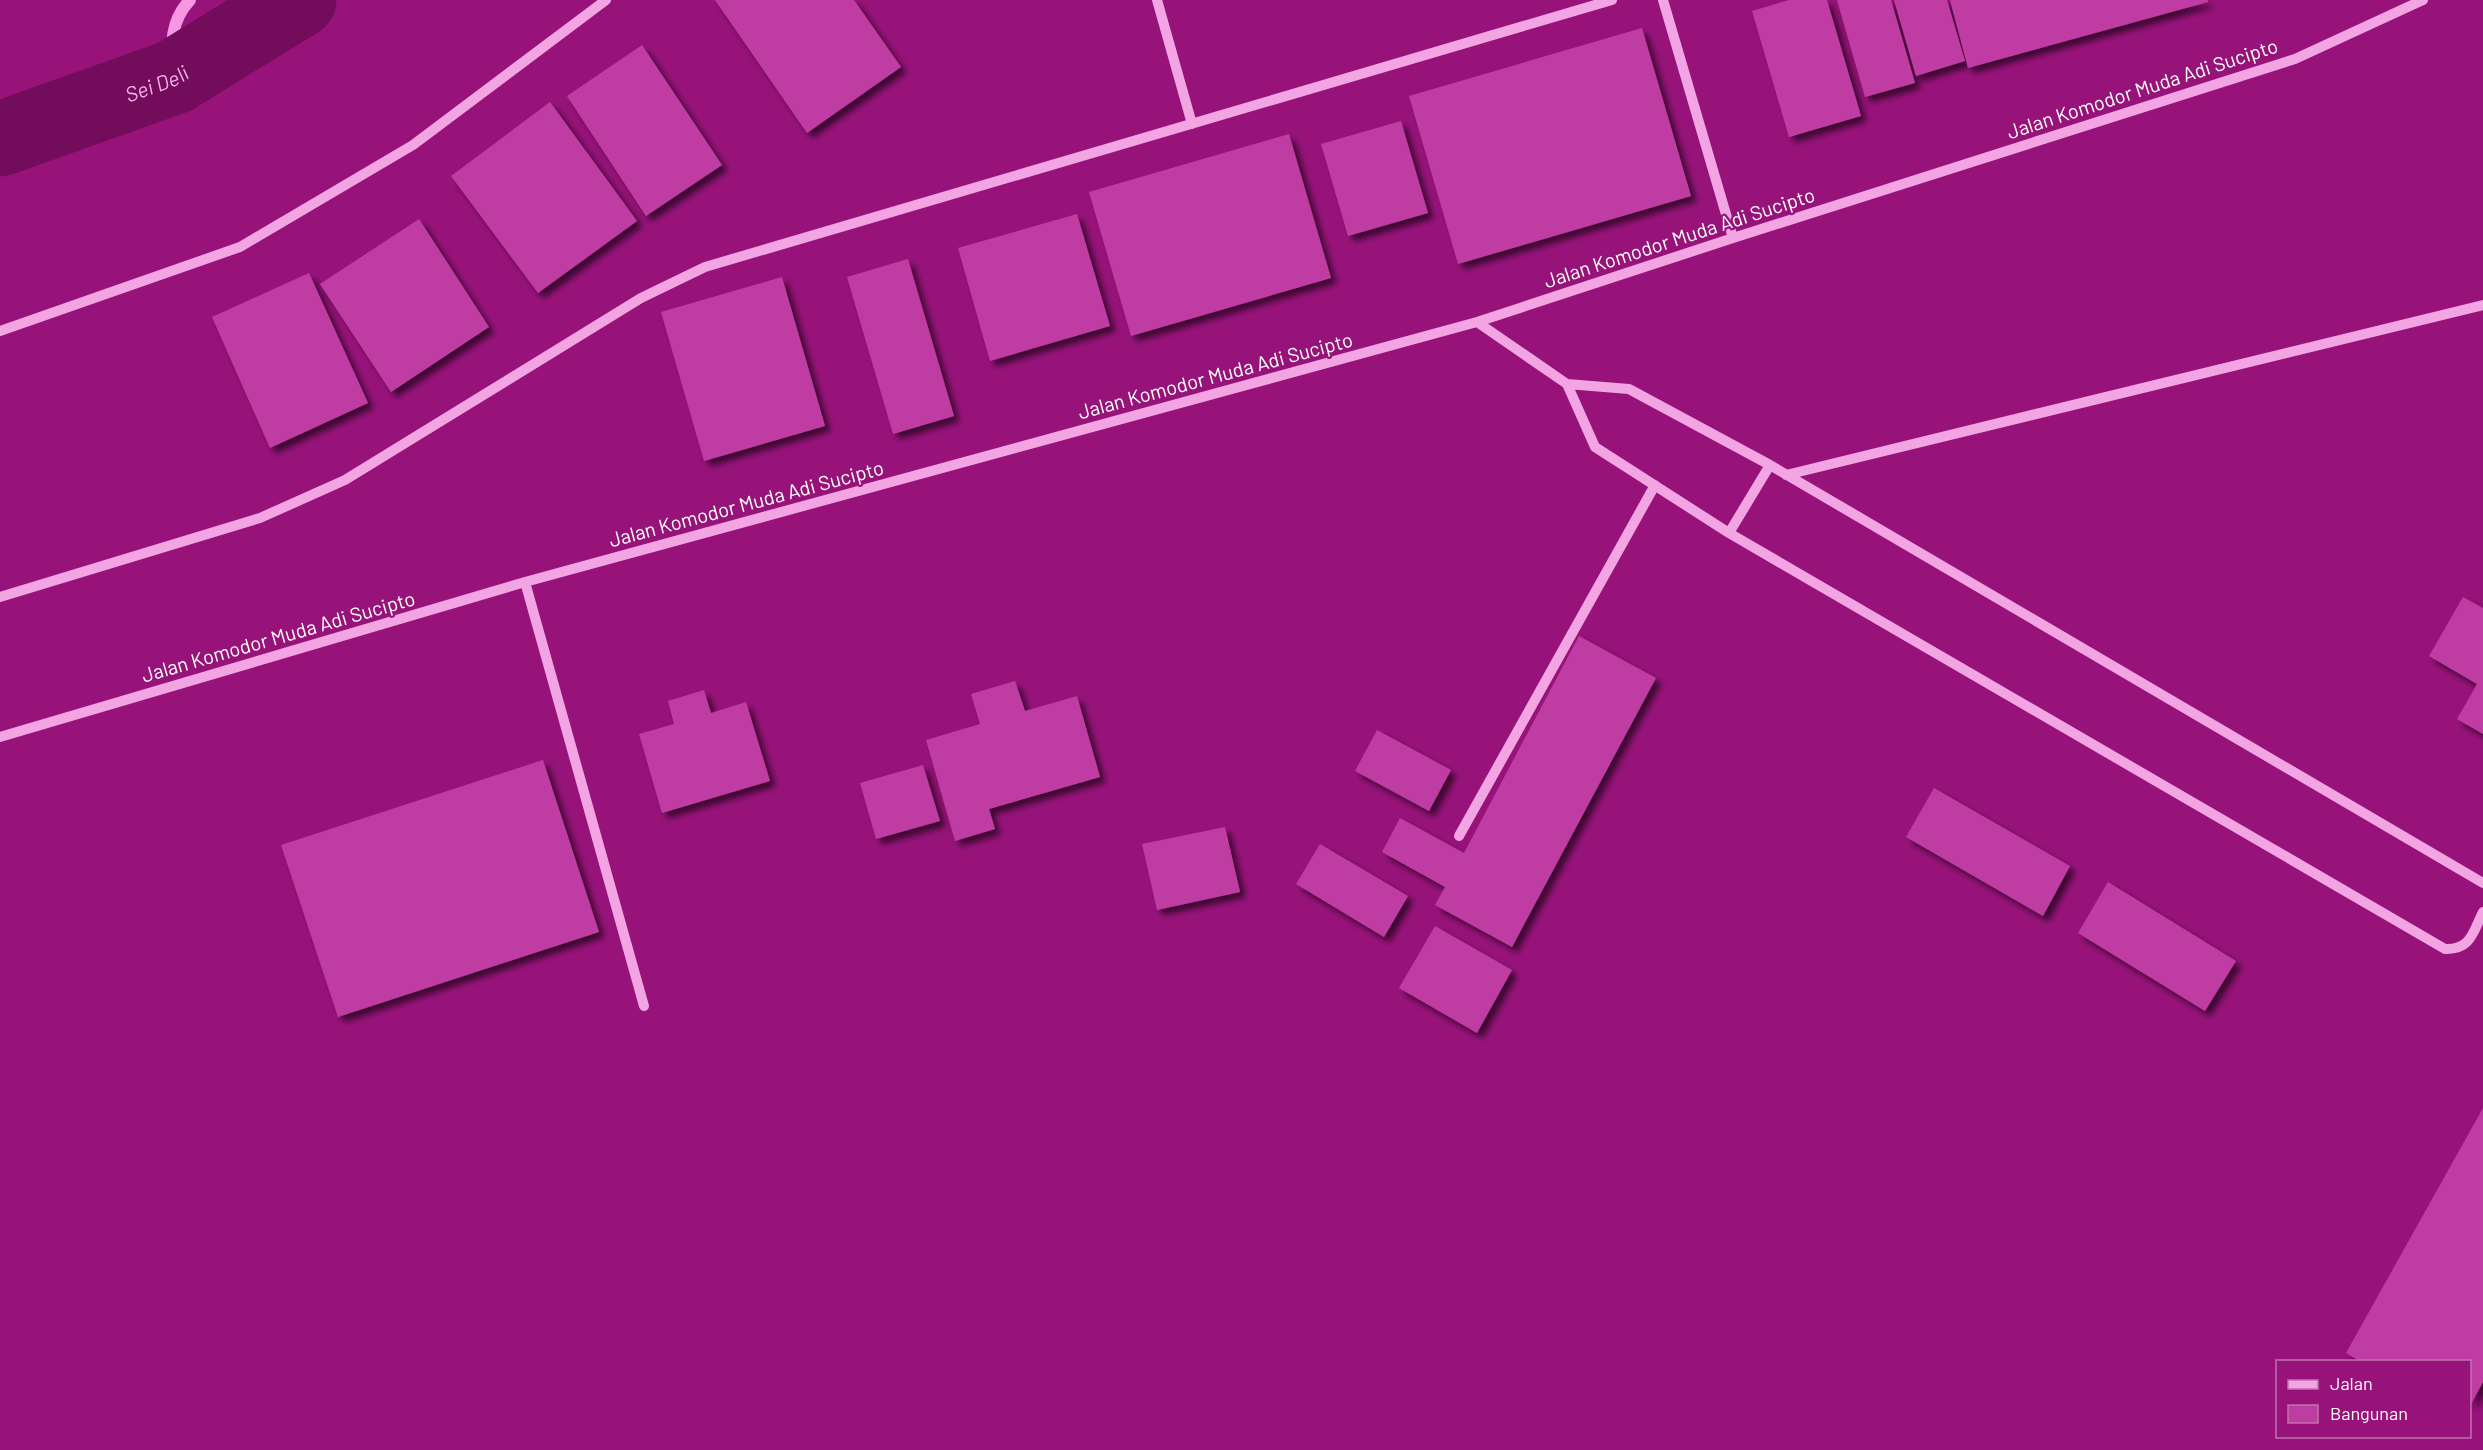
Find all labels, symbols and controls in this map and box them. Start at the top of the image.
street label: Jalan Komodor Muda Adi Sucipto [2003,33,2281,143]
water label: Sei Deli [121,59,193,106]
street label: Jalan Komodor Muda Adi Sucipto [1540,182,1818,292]
street label: Jalan Komodor Muda Adi Sucipto [1075,327,1355,423]
street label: Jalan Komodor Muda Adi Sucipto [606,455,886,551]
street label: Jalan Komodor Muda Adi Sucipto [138,585,418,687]
legend [2276,1360,2471,1438]
text: Jalan [2330,1372,2373,1394]
text: Bangunan [2330,1402,2408,1424]

